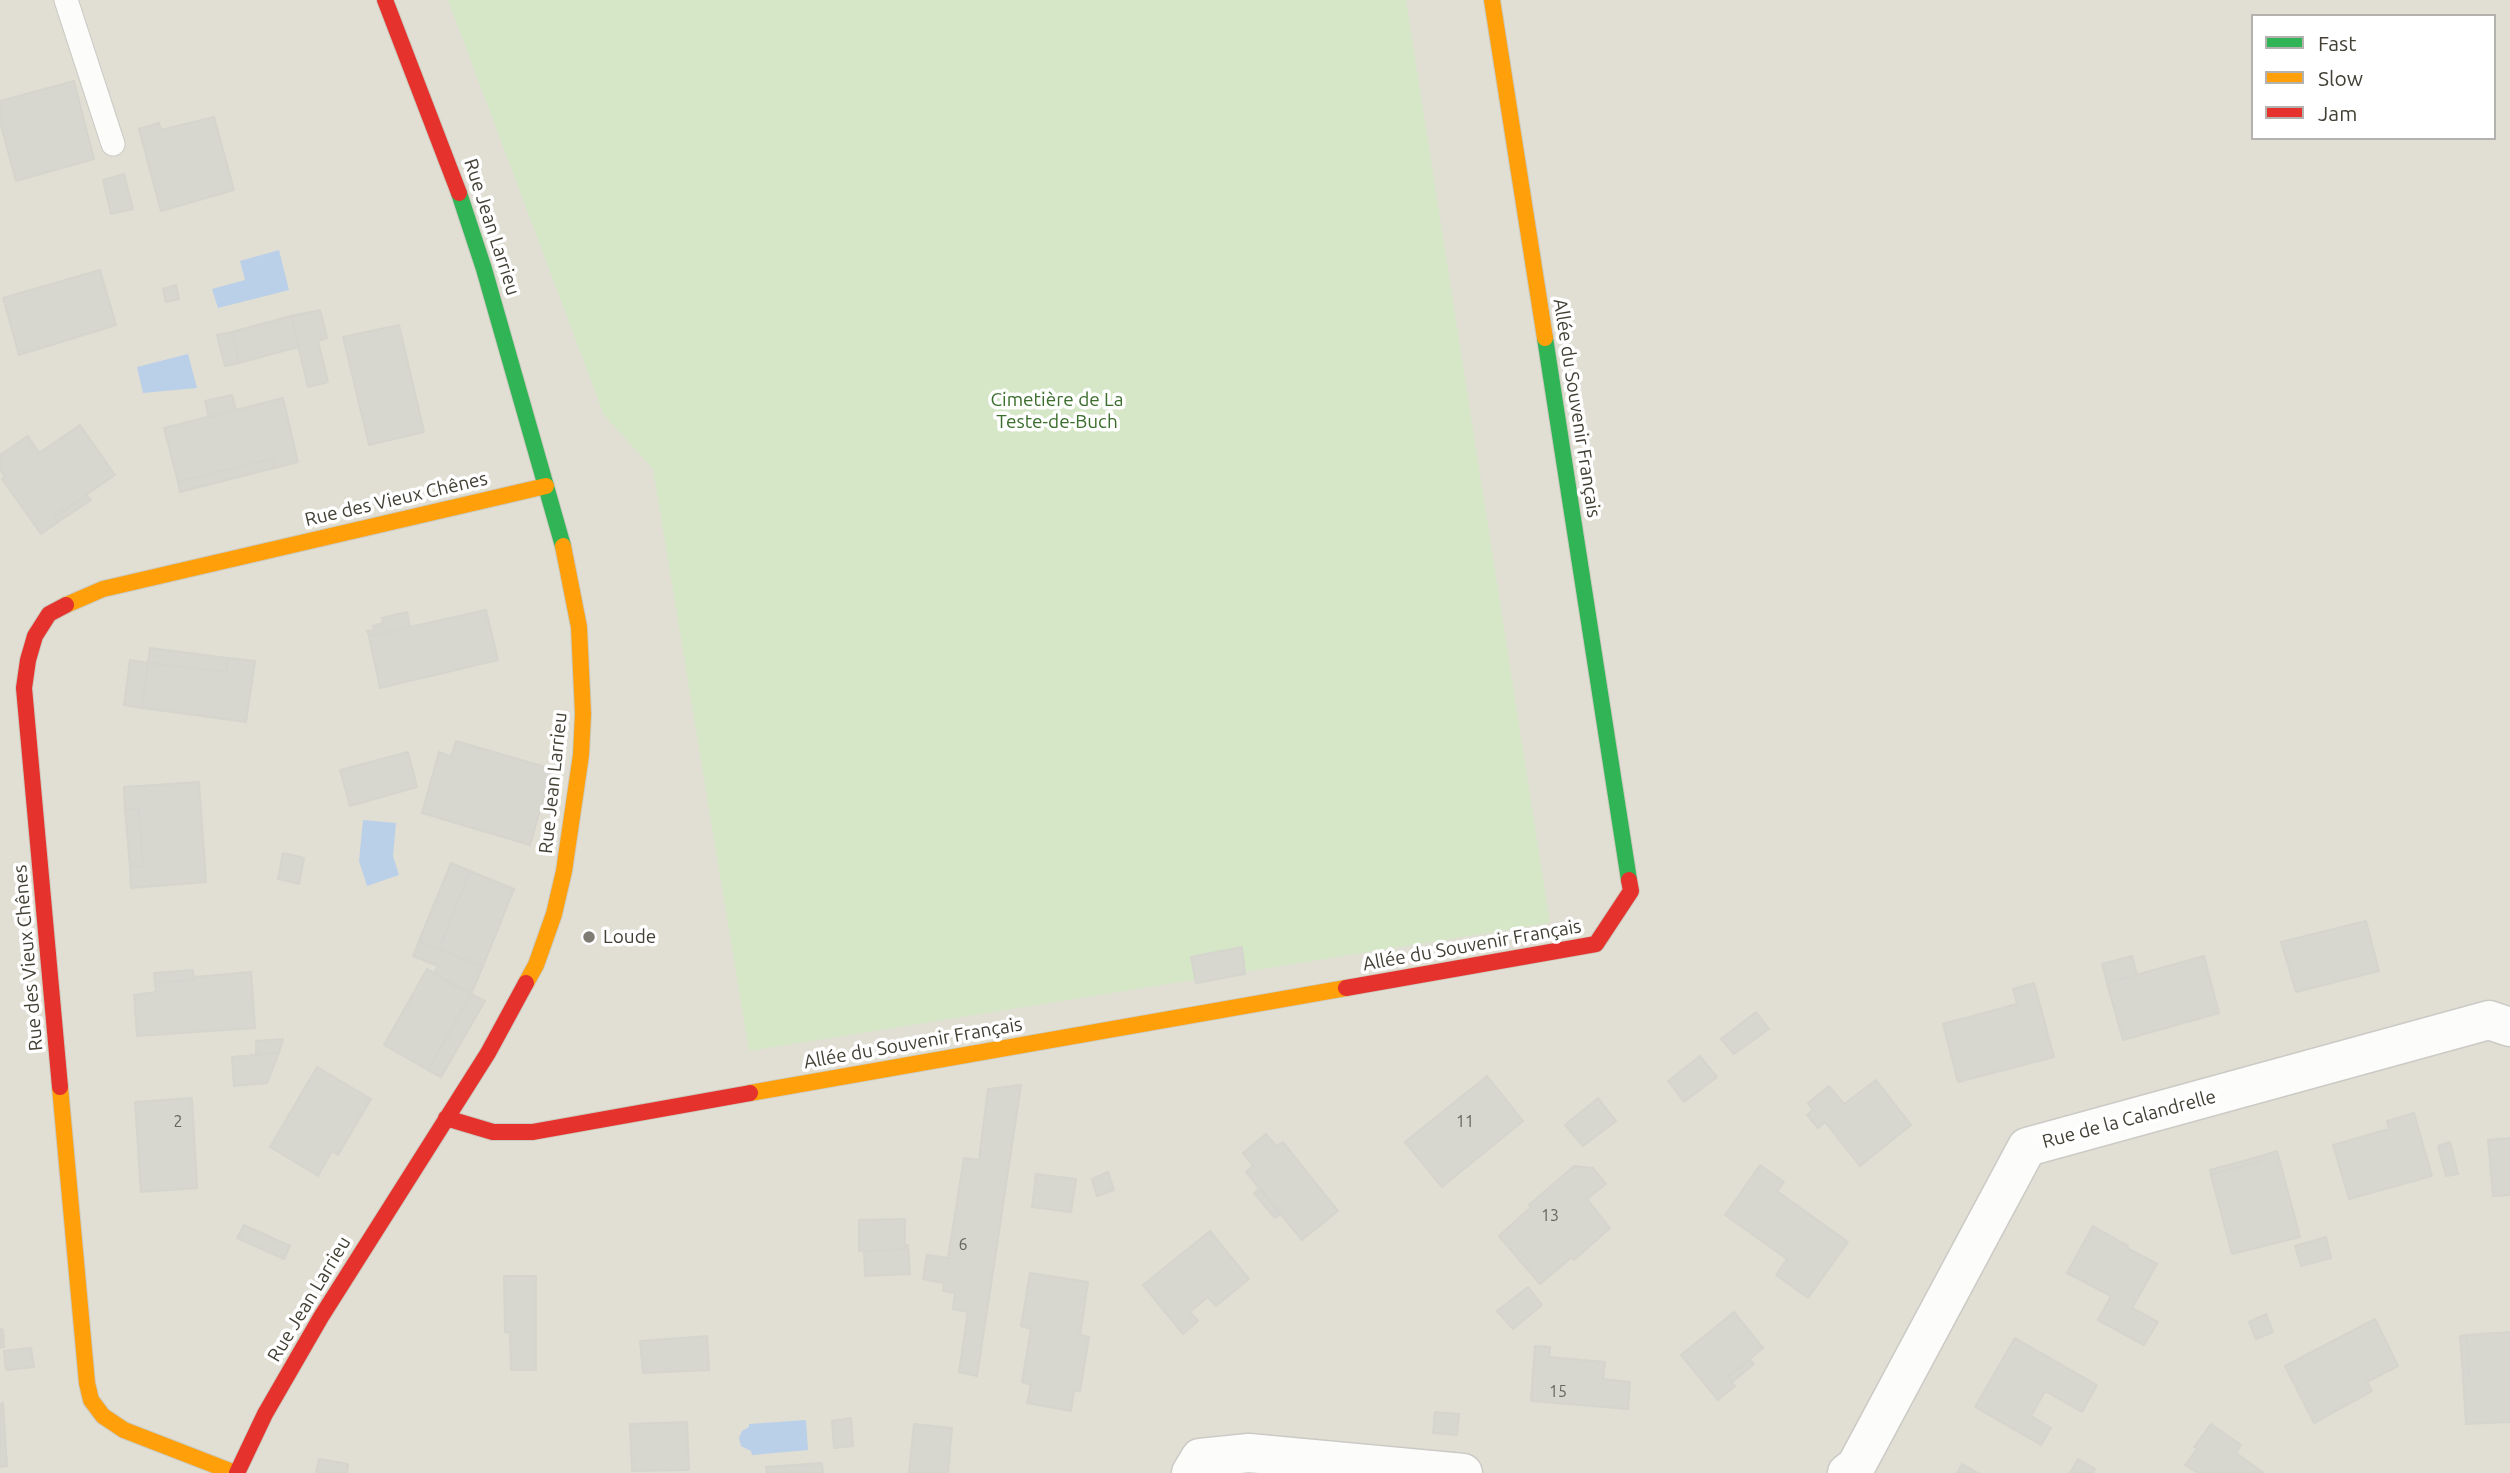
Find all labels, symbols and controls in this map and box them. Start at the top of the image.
legend [2251,14,2496,140]
text: Fast [2318,31,2356,55]
text: Slow [2318,66,2363,90]
text: Jam [2318,101,2357,125]
street label: Rue Jean Larrieu [459,156,525,298]
street label: Allée du Souvenir Français [1548,297,1606,519]
park label: Cimetière de La Teste-de-Buch [990,389,1124,433]
street label: Rue des Vieux Chênes [302,467,490,531]
street label: Rue Jean Larrieu [534,711,572,855]
street label: Rue des Vieux Chênes [9,864,47,1052]
street label: Allée du Souvenir Français [1361,915,1583,975]
place label: Loude [603,926,656,948]
marker: Loude [581,929,597,945]
street label: Allée du Souvenir Français [802,1013,1024,1073]
street label: Rue de la Calandrelle [2040,1085,2218,1153]
house number: 2 [173,1112,183,1132]
house number: 11 [1456,1112,1474,1132]
house number: 13 [1541,1206,1559,1226]
street label: Rue Jean Larrieu [263,1232,355,1366]
house number: 6 [958,1235,968,1255]
house number: 15 [1549,1382,1567,1402]

